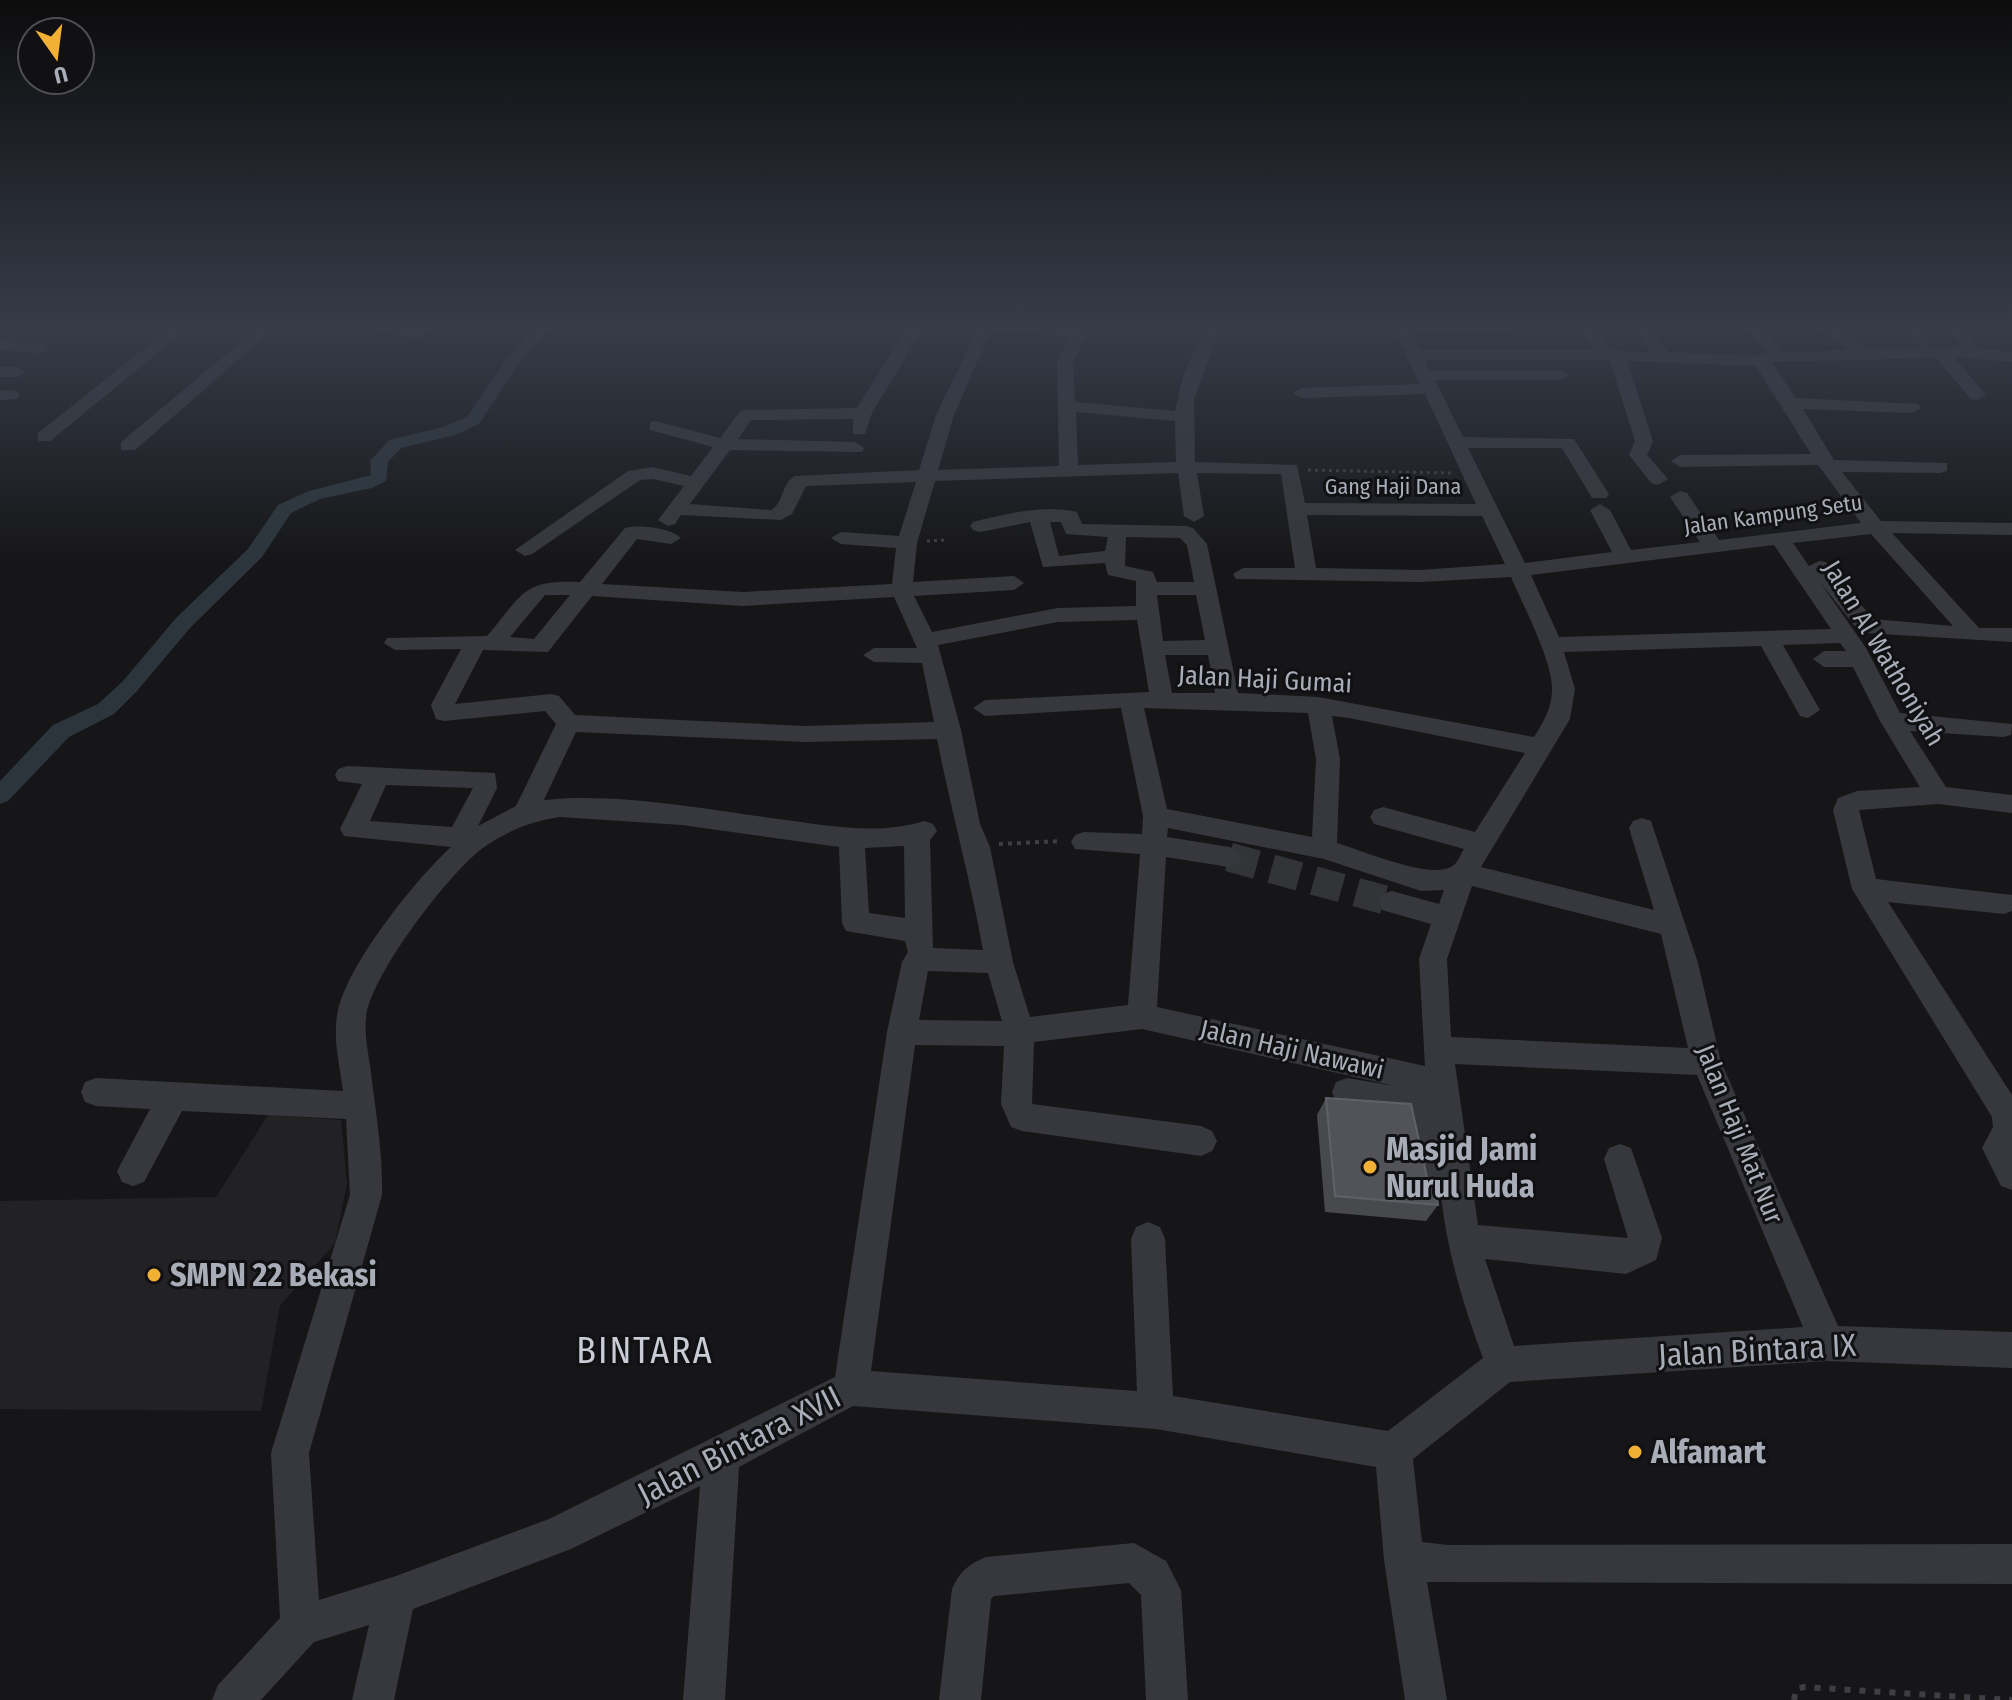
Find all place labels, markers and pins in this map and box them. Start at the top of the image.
place label: Masjid Jami Nurul Huda [1386,1130,1537,1205]
marker: Masjid Jami Nurul Huda [1361,1158,1379,1176]
place label: SMPN 22 Bekasi [170,1256,377,1294]
marker: SMPN 22 Bekasi [145,1266,163,1284]
place label: Alfamart [1650,1433,1767,1471]
marker: Alfamart [1626,1443,1644,1461]

